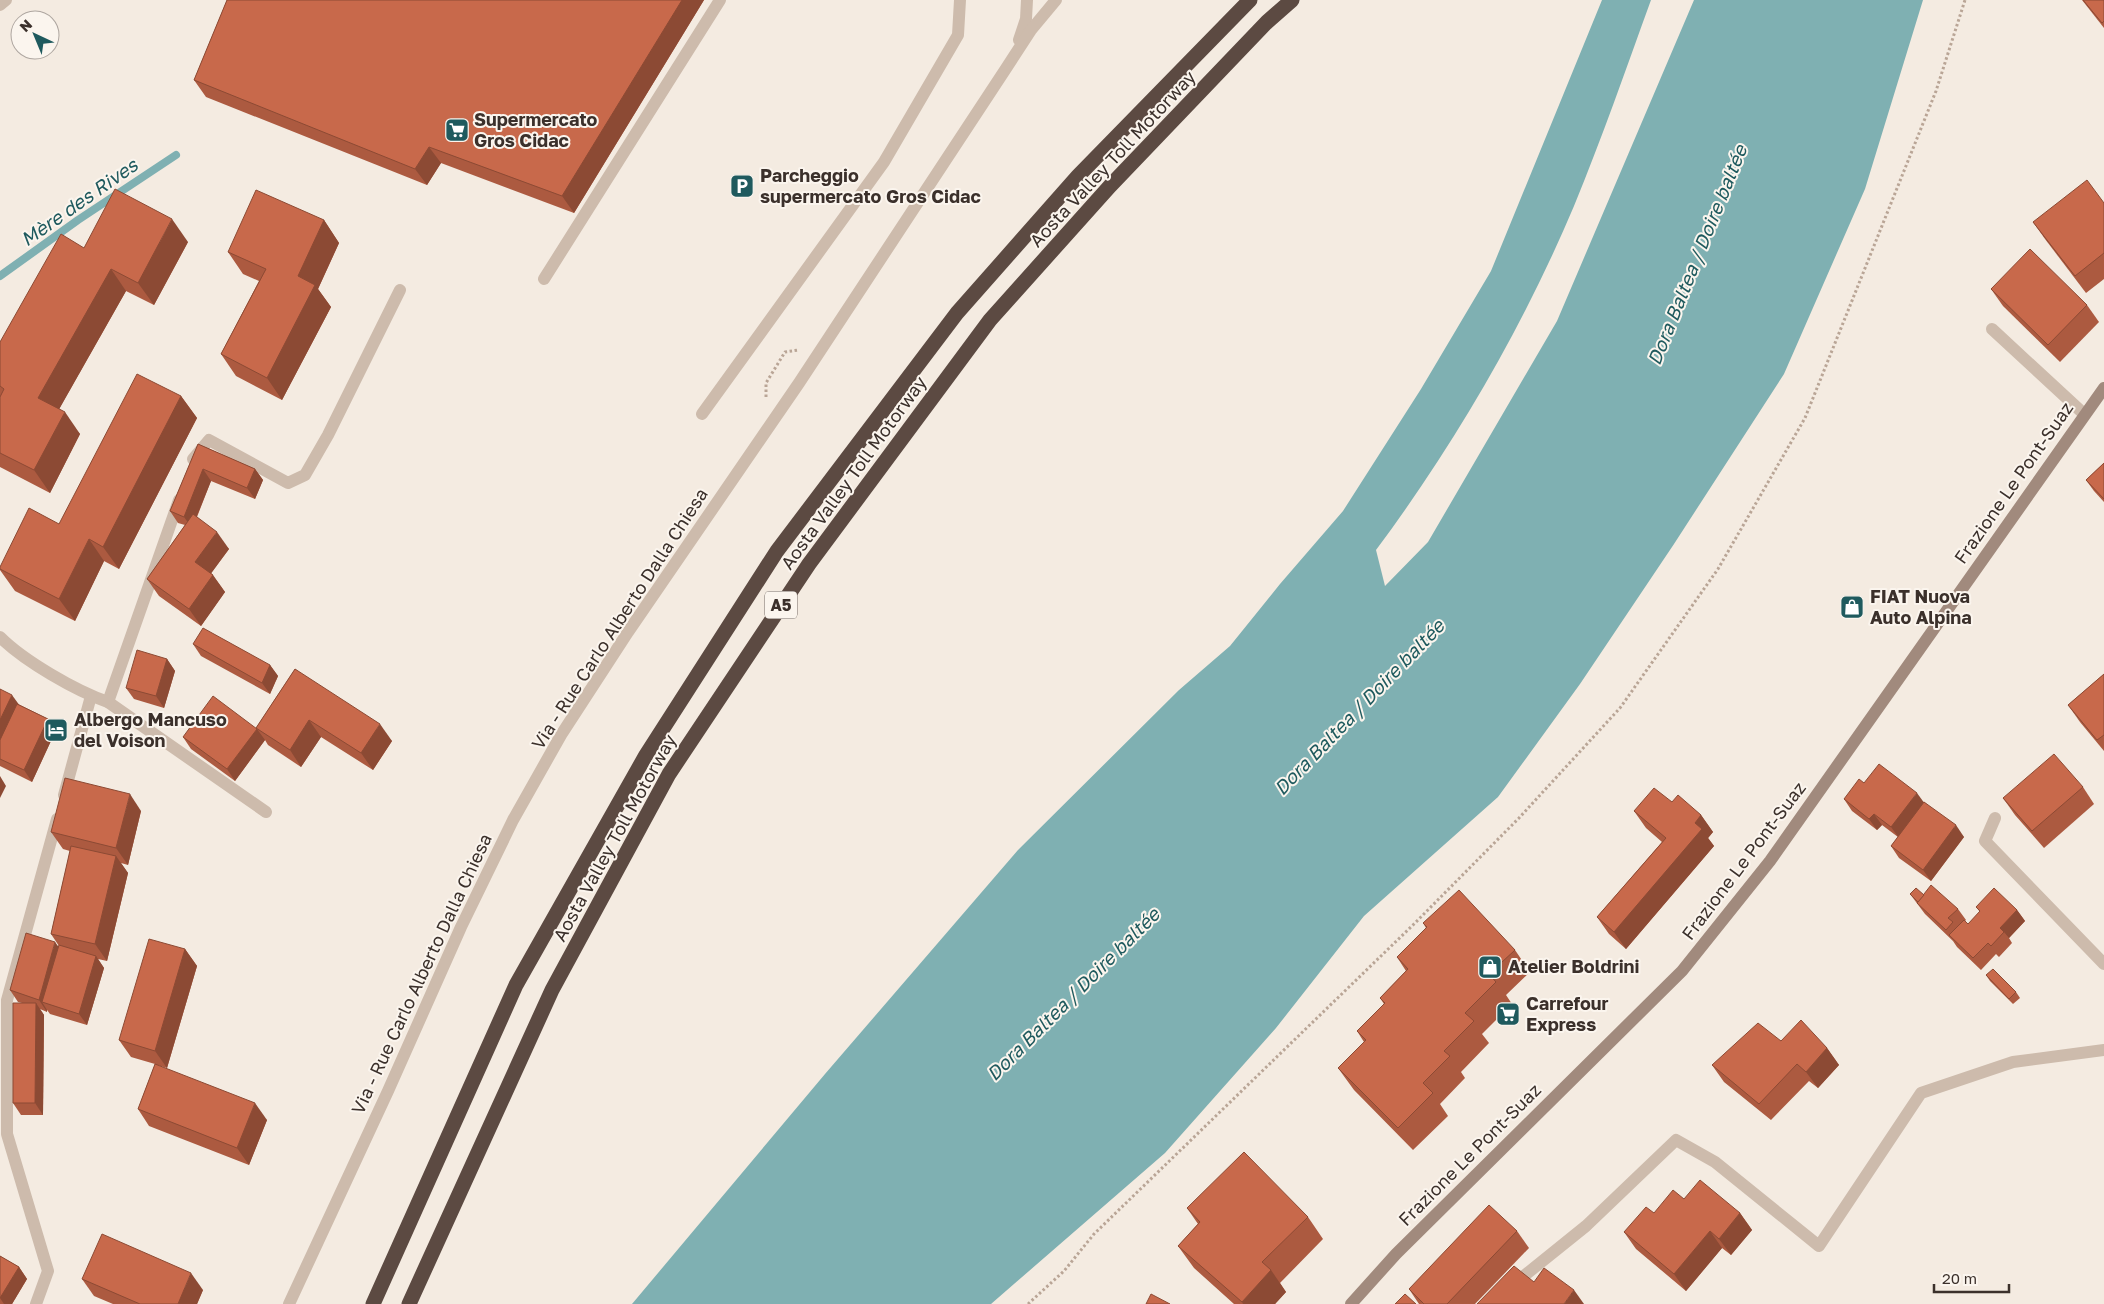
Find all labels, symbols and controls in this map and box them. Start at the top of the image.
north arrow [10,10,60,60]
text: N [16,15,35,35]
street label: Aosta Valley Toll Motorway [1025,65,1200,251]
place label: Supermercato Gros Cidac [474,108,598,151]
supermarket icon: Supermercato Gros Cidac [444,117,470,143]
water label: Dora Baltea / Doire baltée [1642,140,1752,368]
water label: Mère des Rives [16,152,142,250]
place label: Parcheggio supermercato Gros Cidac [760,164,981,207]
parking icon: Parcheggio supermercato Gros Cidac [729,173,755,199]
street label: Aosta Valley Toll Motorway [776,372,931,573]
street label: Frazione Le Pont-Suaz [1949,397,2077,567]
street label: Via - Rue Carlo Alberto Dalla Chiesa [526,484,712,753]
place label: FIAT Nuova Auto Alpina [1870,585,1972,628]
road number: A5 [765,592,797,618]
shop icon: FIAT Nuova Auto Alpina [1839,594,1865,620]
water label: Dora Baltea / Doire baltée [1269,613,1450,799]
place label: Albergo Mancuso del Voison [74,708,227,751]
hotel icon: Albergo Mancuso del Voison [43,717,69,743]
street label: Aosta Valley Toll Motorway [548,730,680,945]
street label: Frazione Le Pont-Suaz [1677,777,1810,944]
street label: Via - Rue Carlo Alberto Dalla Chiesa [346,830,496,1117]
water label: Dora Baltea / Doire baltée [981,901,1165,1085]
shop icon: Atelier Boldrini [1477,954,1503,980]
place label: Atelier Boldrini [1508,955,1639,977]
place label: Carrefour Express [1526,992,1609,1035]
supermarket icon: Carrefour Express [1495,1001,1521,1027]
street label: Frazione Le Pont-Suaz [1394,1079,1545,1230]
scale bar [1934,1262,2009,1294]
text: 20 m [1942,1269,1977,1287]

